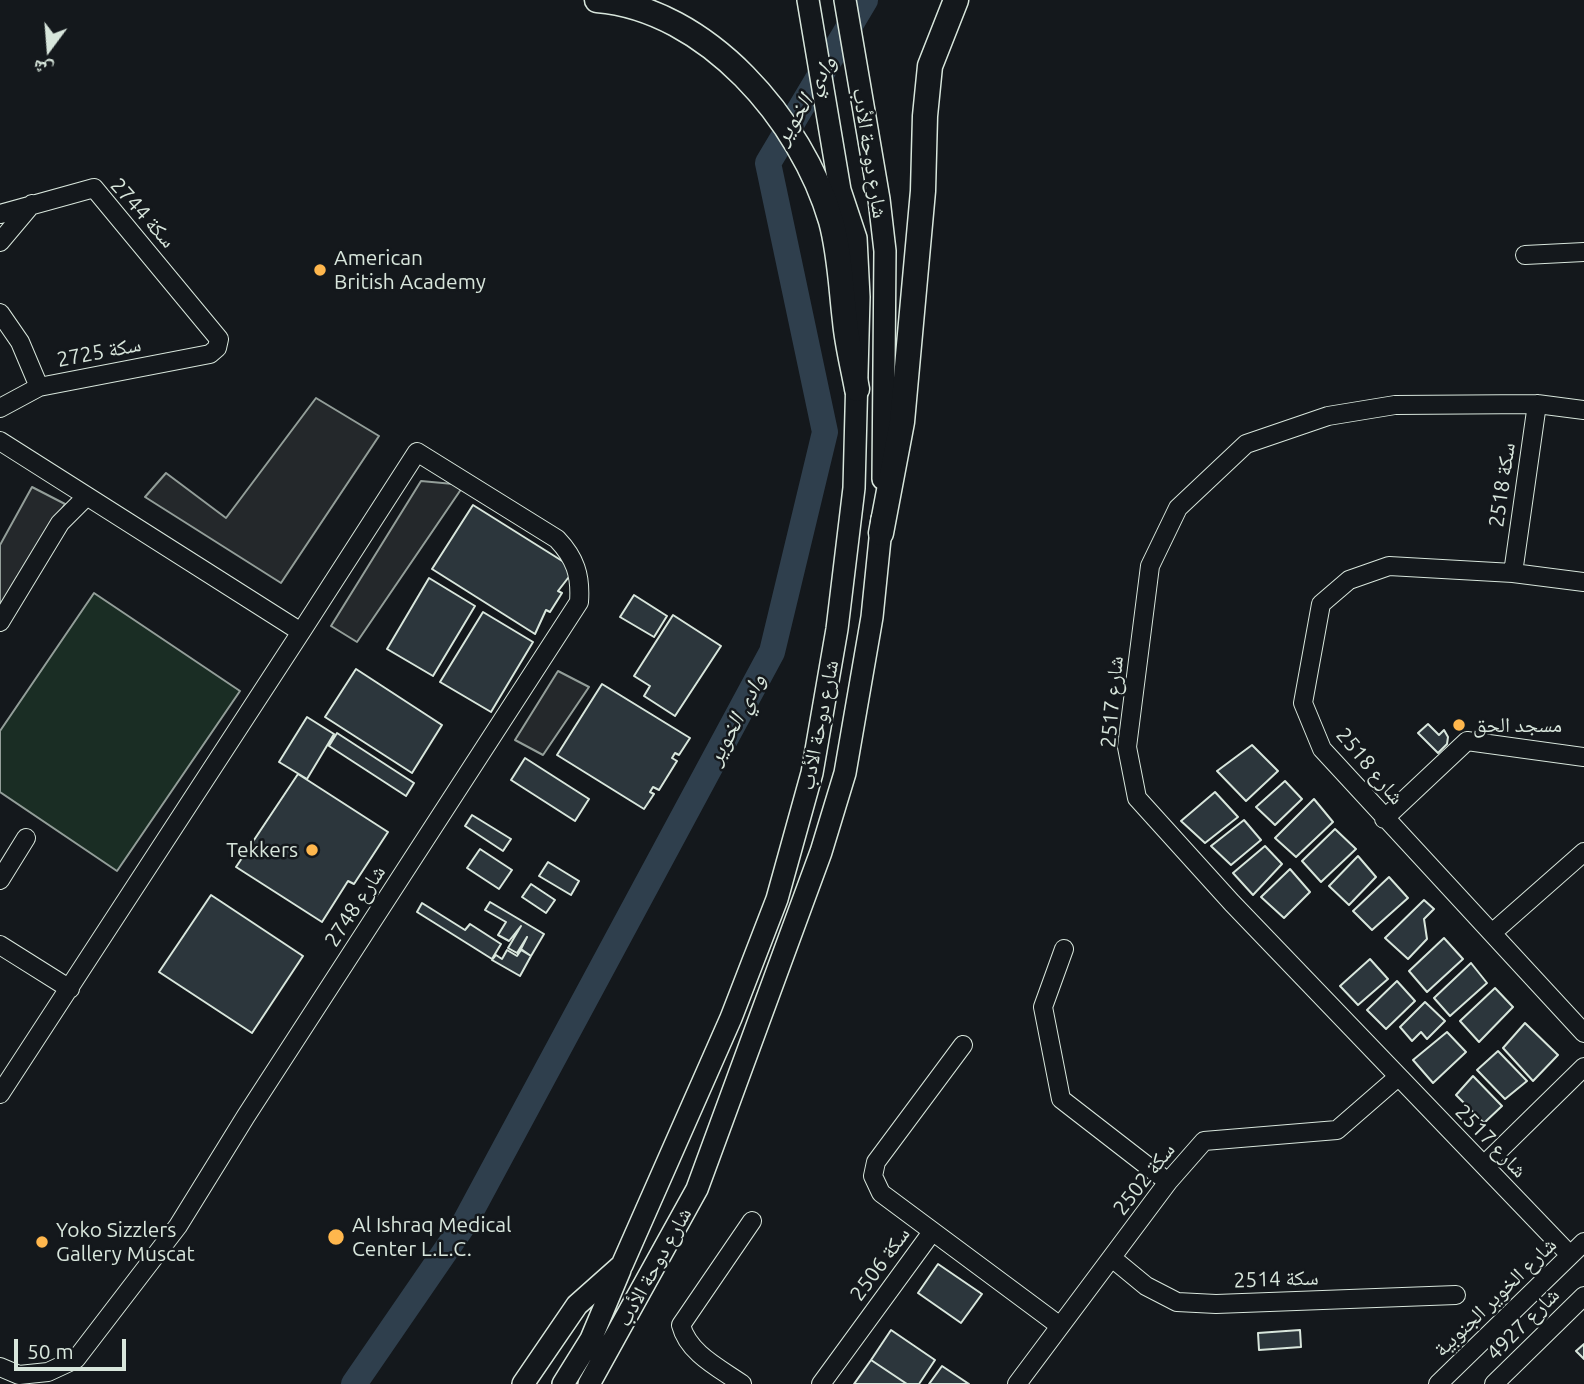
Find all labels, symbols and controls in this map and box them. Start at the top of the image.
north arrow [14,14,84,84]
water label: وادي الخوير [768,50,842,150]
text: ش [30,56,56,83]
street label: شارع دوحة الأدب [847,86,893,220]
street label: سكة 2744 [105,173,181,253]
place label: American British Academy [334,245,486,295]
marker: American British Academy [312,262,328,278]
street label: سكة 2725 [55,332,143,372]
street label: سكة 2518 [1484,441,1520,529]
street label: 2517 شارع [1095,655,1129,749]
street label: شارع دوحة الأدب [794,658,844,792]
water label: وادي الخوير [701,669,771,769]
place label: مسجد الحق [1473,712,1562,738]
marker: مسجد الحق [1451,717,1467,733]
street label: 2518 شارع [1331,723,1409,809]
place label: Tekkers [226,837,298,863]
marker: Tekkers [304,842,320,858]
street label: شارع 2748 [319,861,391,951]
street label: 2517 شارع [1450,1099,1532,1183]
street label: 2502 سكة [1108,1138,1180,1220]
street label: شارع دوحة الأدب [611,1203,697,1331]
place label: Al Ishraq Medical Center L.L.C. [352,1212,511,1262]
place label: Yoko Sizzlers Gallery Muscat [56,1217,195,1267]
street label: سكة 2506 [845,1222,915,1306]
marker: Al Ishraq Medical Center L.L.C. [326,1227,346,1247]
street label: شارع الخوير الجنوبية [1428,1232,1562,1362]
marker: Yoko Sizzlers Gallery Muscat [34,1234,50,1250]
street label: سكة 2514 [1233,1265,1319,1293]
street label: شارع 4927 [1482,1283,1564,1365]
scale bar [18,1324,130,1368]
text: 50 m [27,1339,74,1363]

